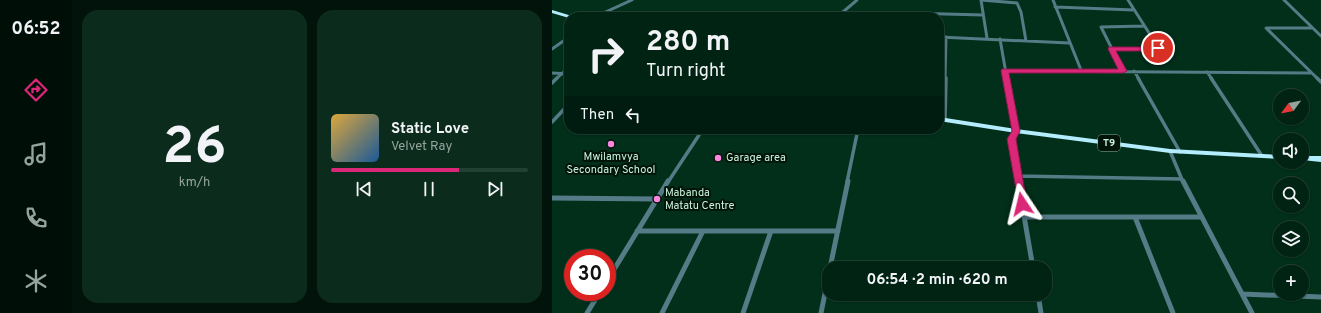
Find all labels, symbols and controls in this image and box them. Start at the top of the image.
text: 06:52 [11,18,61,41]
text: 280 m [646,25,730,61]
icon: right [580,28,632,80]
pin [1141,31,1175,65]
icon: arrive [1147,37,1169,59]
text: Turn right [646,60,726,83]
icon: directions [22,76,50,104]
north arrow [1273,89,1309,125]
map controls [1273,89,1309,301]
icon: left [622,104,644,126]
text: Then [580,106,614,125]
text: 26 [163,116,226,182]
text: Static Love [391,120,469,139]
button: sound [1273,133,1309,169]
road number: T9 [1098,135,1120,151]
text: Velvet Ray [391,139,452,155]
marker: Mwilamvya Secondary School [606,139,616,149]
icon: music [22,140,50,168]
place label: Mwilamvya Secondary School [566,150,656,177]
place label: Garage area [726,151,786,165]
marker: Garage area [713,153,723,163]
text: km/h [179,175,210,191]
button: search [1273,177,1309,213]
icon: previous [353,178,375,200]
icon: pause [418,178,440,200]
icon: next [484,178,506,200]
position arrow [1001,183,1043,225]
place label: Mabanda Matatu Centre [665,186,734,213]
marker: Mabanda Matatu Centre [652,194,662,204]
icon: phone [22,204,50,232]
button: layers [1273,221,1309,257]
speed limit sign: 30 [564,249,616,301]
button: + [1273,265,1309,301]
icon: climate [22,267,50,295]
text: 06:54 · 2 min · 620 m [866,271,1008,290]

